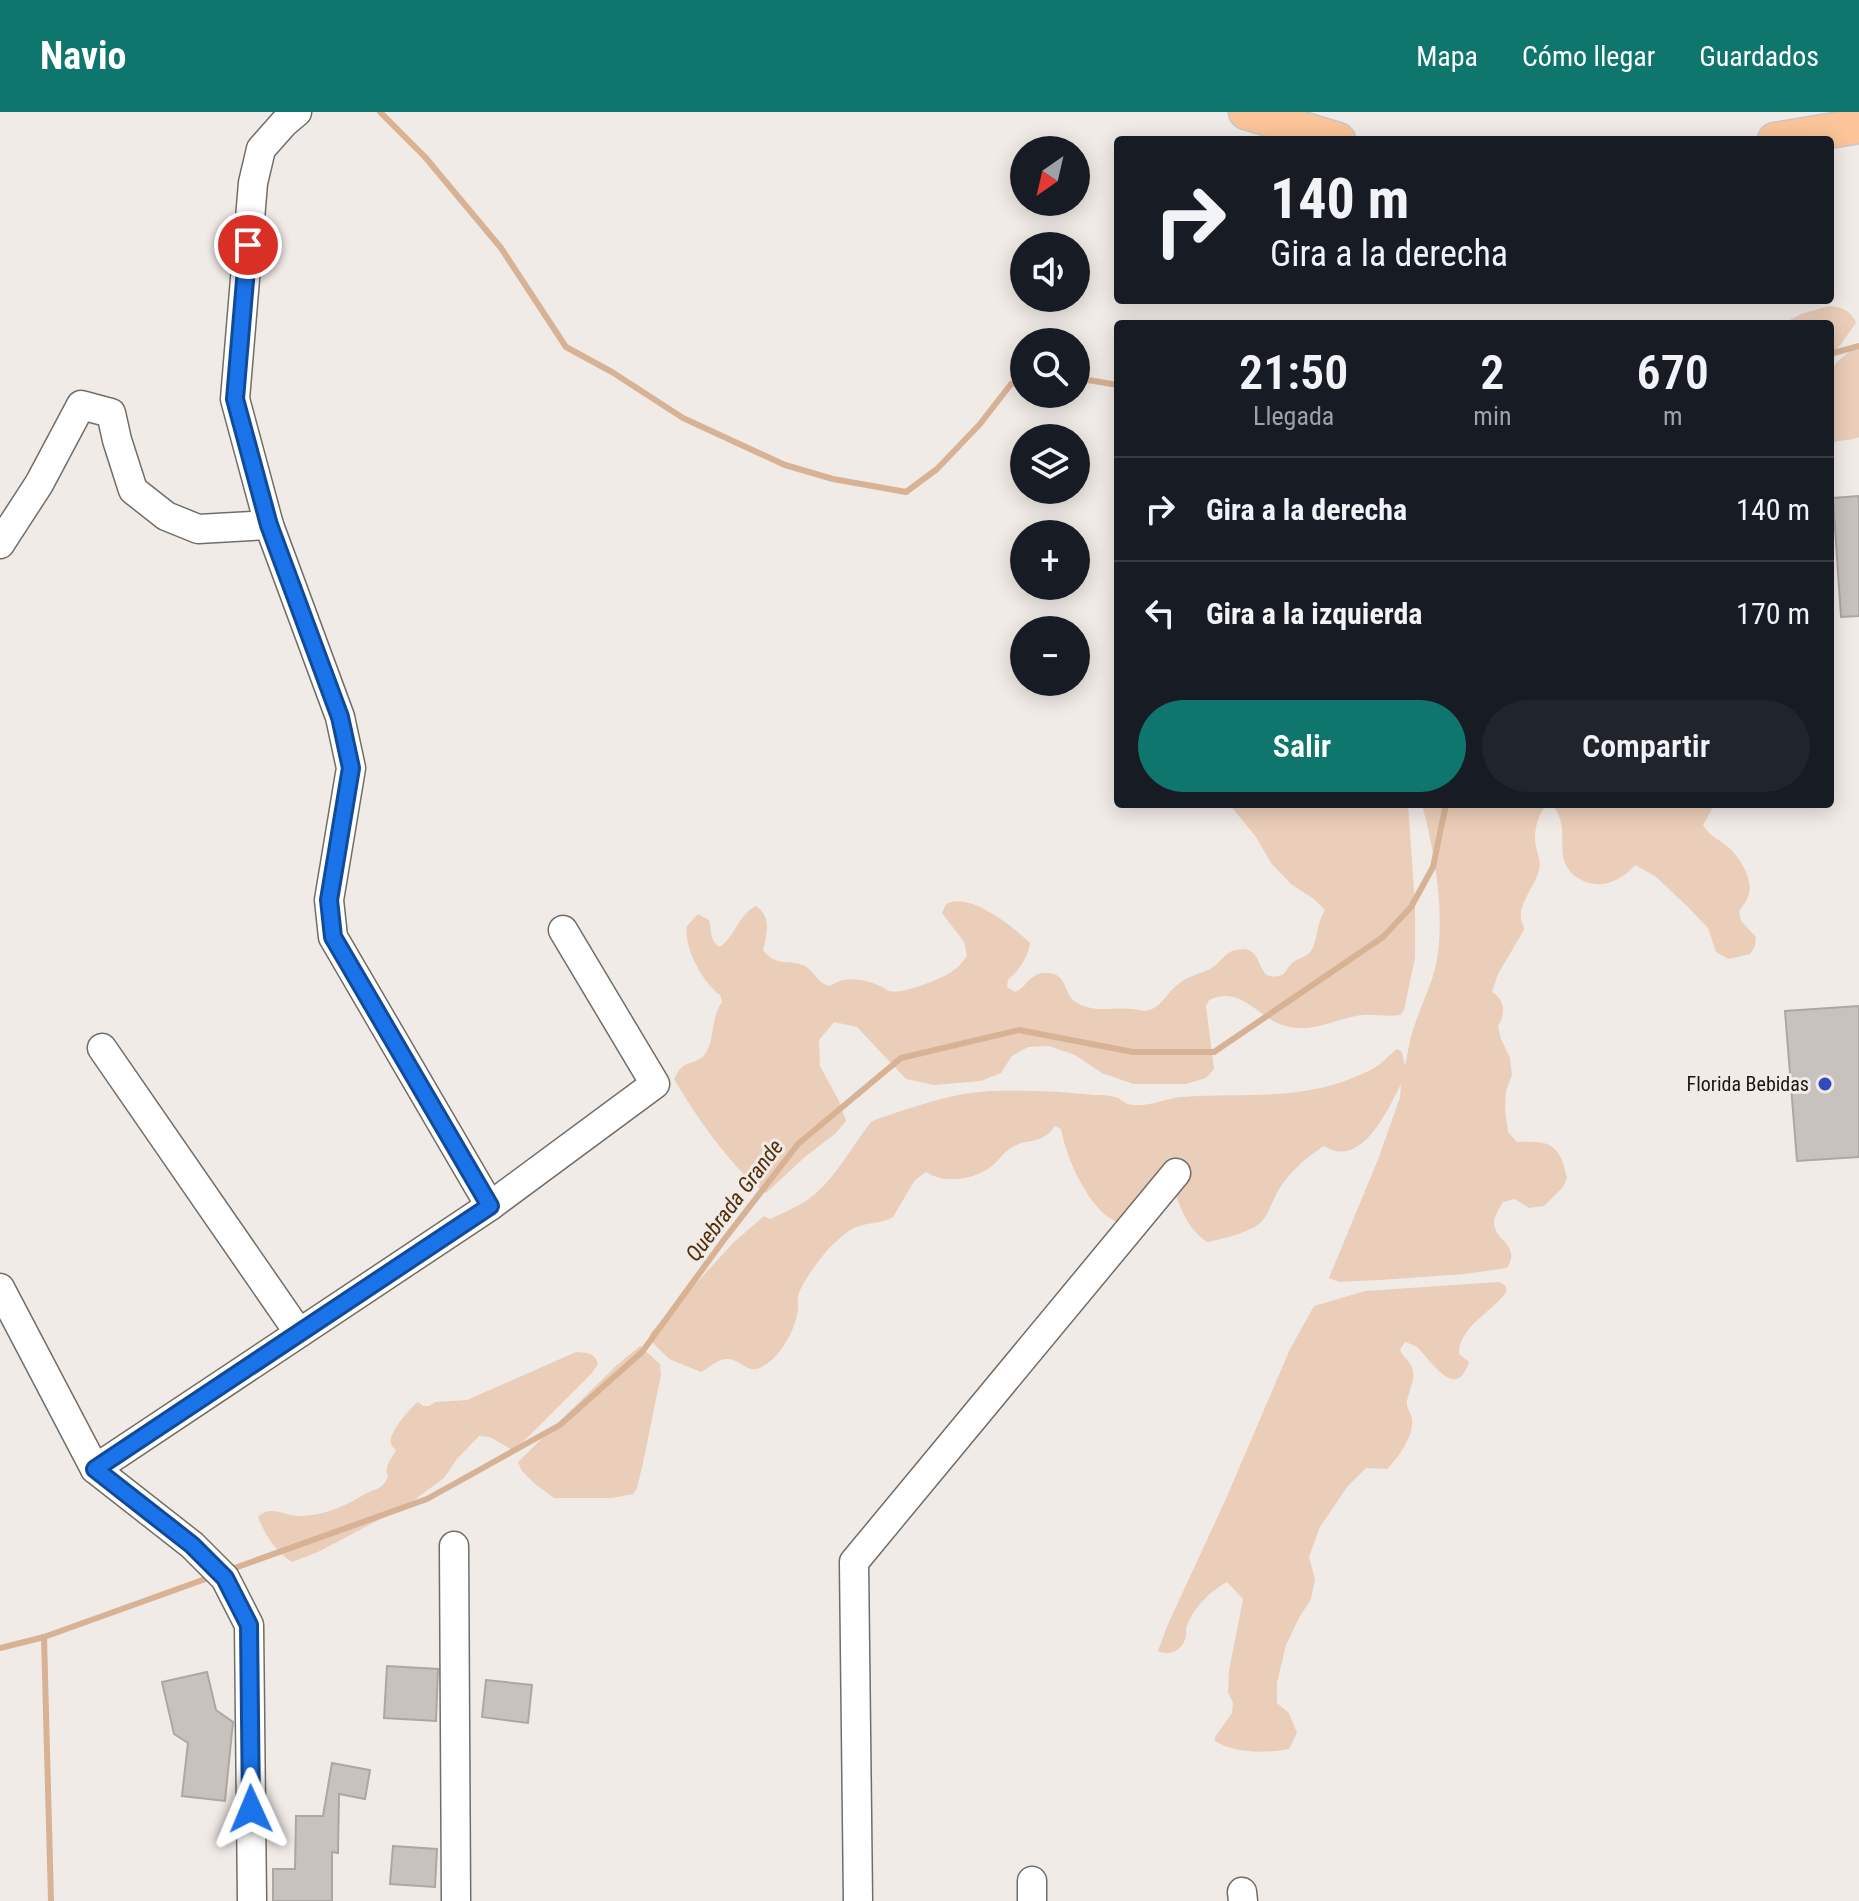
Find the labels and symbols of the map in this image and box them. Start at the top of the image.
north arrow [1010,136,1090,216]
pin [214,211,282,279]
place label: Florida Bebidas [1687,1072,1809,1096]
marker: Florida Bebidas [1816,1075,1834,1093]
water label: Quebrada Grande [681,1135,788,1266]
position arrow [209,1767,293,1851]

